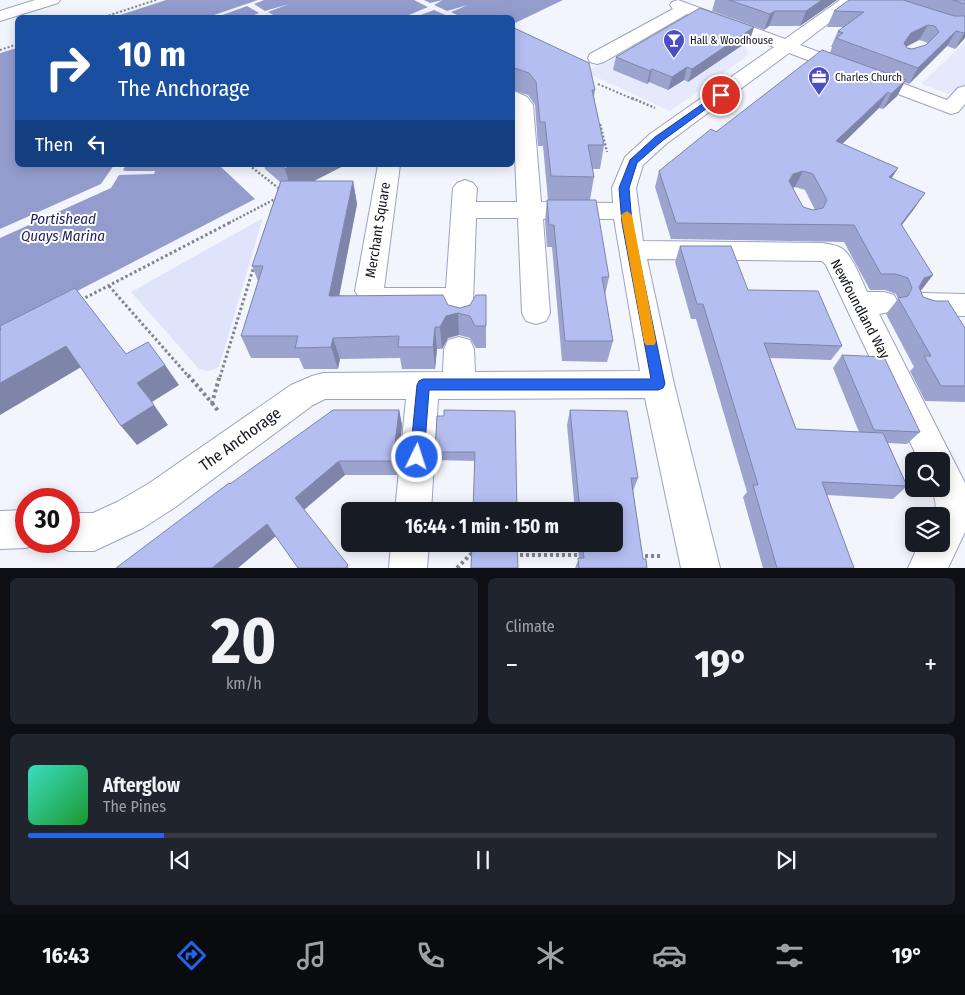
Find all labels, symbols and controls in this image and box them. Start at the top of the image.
bar icon: Hall & Woodhouse [662,28,686,59]
text: 10 m [118,33,186,75]
place label: Hall & Woodhouse [690,34,773,47]
icon: right [35,35,100,100]
office icon: Charles Church [807,65,831,96]
place label: Charles Church [835,71,902,84]
pin [700,74,742,116]
text: The Anchorage [118,75,250,102]
icon: arrive [707,81,735,109]
icon: left [83,130,111,158]
text: Then [35,133,73,156]
street label: Merchant Square [362,181,394,279]
water label: Portishead Quays Marina [21,210,105,245]
street label: Newfoundland Way [827,256,894,362]
street label: The Anchorage [196,403,284,475]
position arrow [390,430,442,482]
map controls [905,452,950,552]
button: search [905,452,950,497]
speed limit sign: 30 [15,488,80,553]
button: layers [905,507,950,552]
text: 16:44 · 1 min · 150 m [405,515,559,538]
text: 20 [211,602,277,680]
text: Climate [506,617,555,636]
text: 19° [694,641,748,687]
text: − [506,648,518,681]
text: + [924,648,937,681]
text: km/h [226,674,262,693]
text: Afterglow [103,774,180,797]
text: The Pines [103,797,166,816]
icon: previous [166,846,194,874]
icon: pause [469,846,497,874]
icon: next [772,846,800,874]
icon: directions [174,938,209,973]
icon: music [294,938,329,973]
icon: phone [413,938,448,973]
icon: climate [533,938,568,973]
icon: car [652,938,687,973]
icon: filters [772,938,807,973]
text: 16:43 [42,942,90,969]
text: 19° [892,942,923,969]

